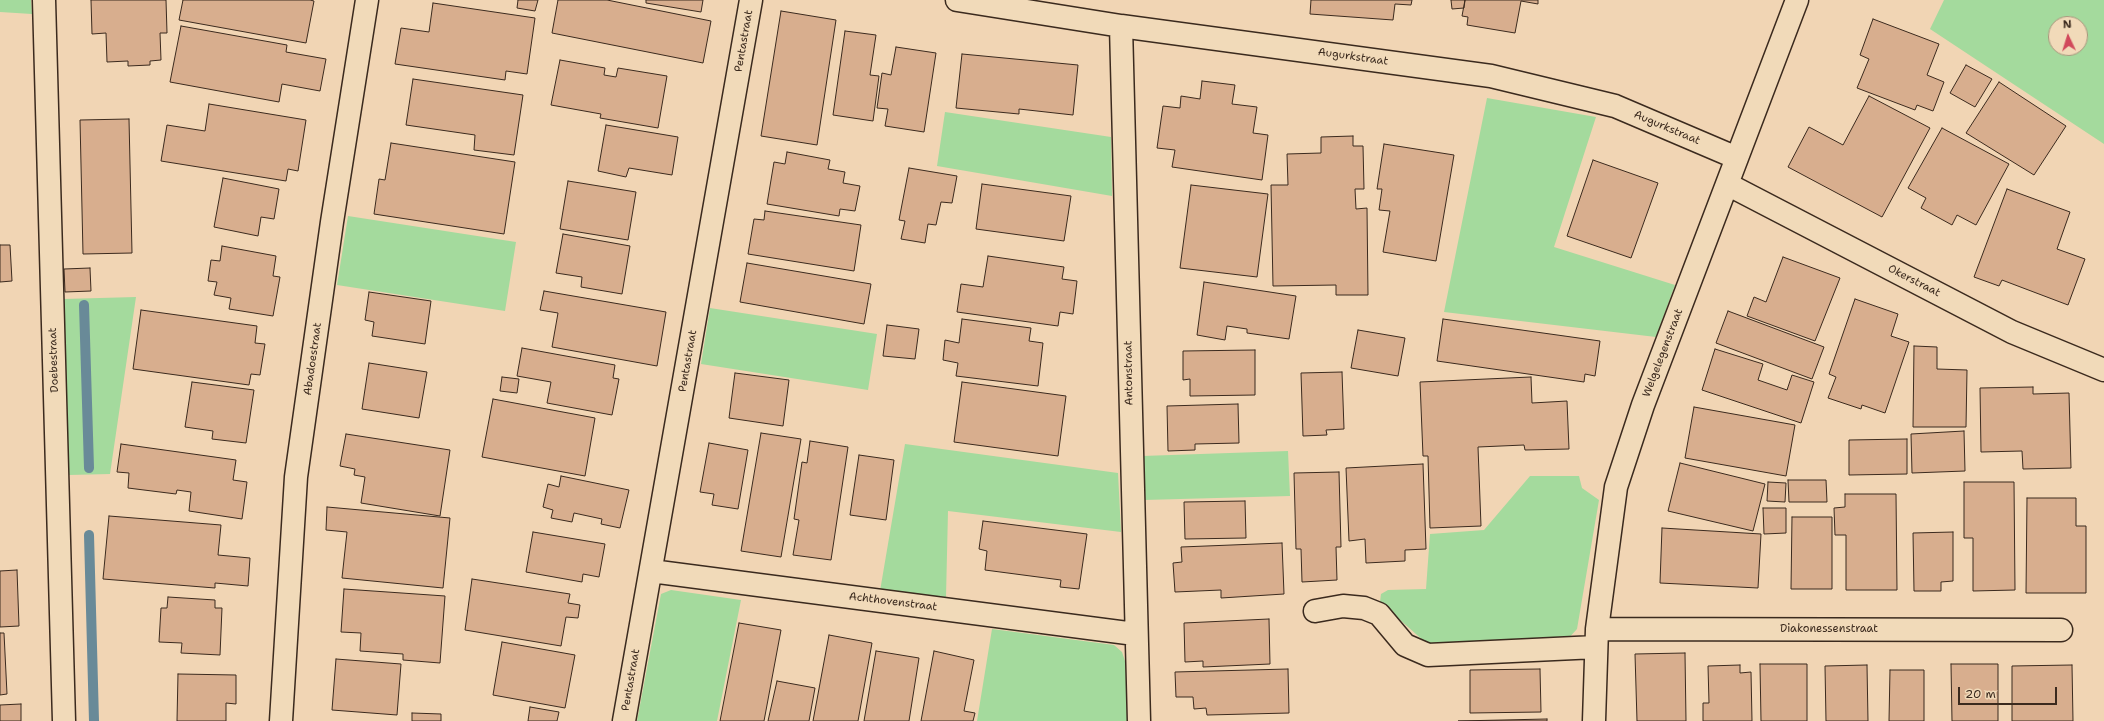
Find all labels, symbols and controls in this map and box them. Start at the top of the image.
street label: Pentastraat [732,9,756,73]
north arrow [2048,16,2088,56]
text: N [2062,17,2072,32]
street label: Augurkstraat [1317,46,1389,68]
street label: Augurkstraat [1632,108,1702,148]
street label: Okerstraat [1885,262,1943,300]
street label: Welgelegenstraat [1640,307,1686,399]
street label: Abadoestraat [301,322,325,396]
street label: Doebestraat [46,327,62,393]
street label: Pentastraat [676,329,700,393]
street label: Antonstraat [1122,340,1136,406]
street label: Achthovenstraat [848,590,938,614]
street label: Diakonessenstraat [1780,622,1878,636]
street label: Pentastraat [619,648,643,712]
scale bar [1960,679,2059,705]
text: 20 m [1965,686,1996,702]

